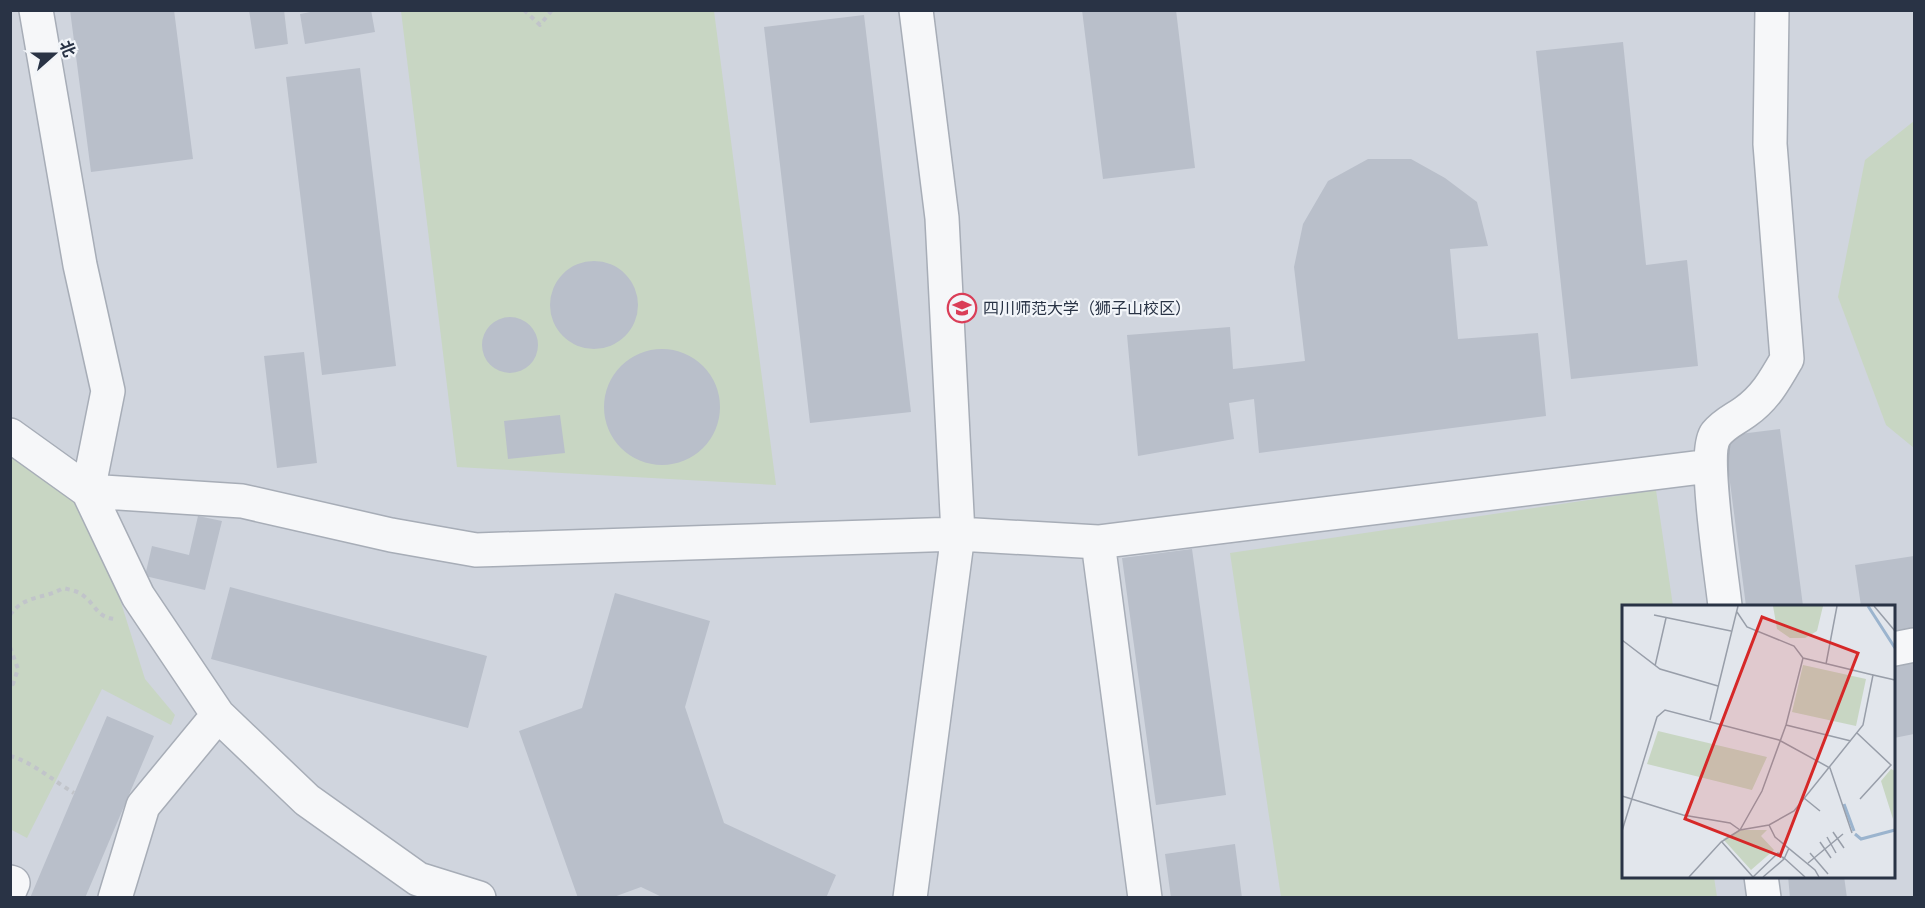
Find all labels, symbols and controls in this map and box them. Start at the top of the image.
north arrow [24,24,84,84]
text: 北 [55,38,78,60]
school or university icon: 四川师范大学（狮子山校区） [946,292,978,324]
place label: 四川师范大学（狮子山校区） [983,300,1191,319]
inset map [1622,605,1895,878]

